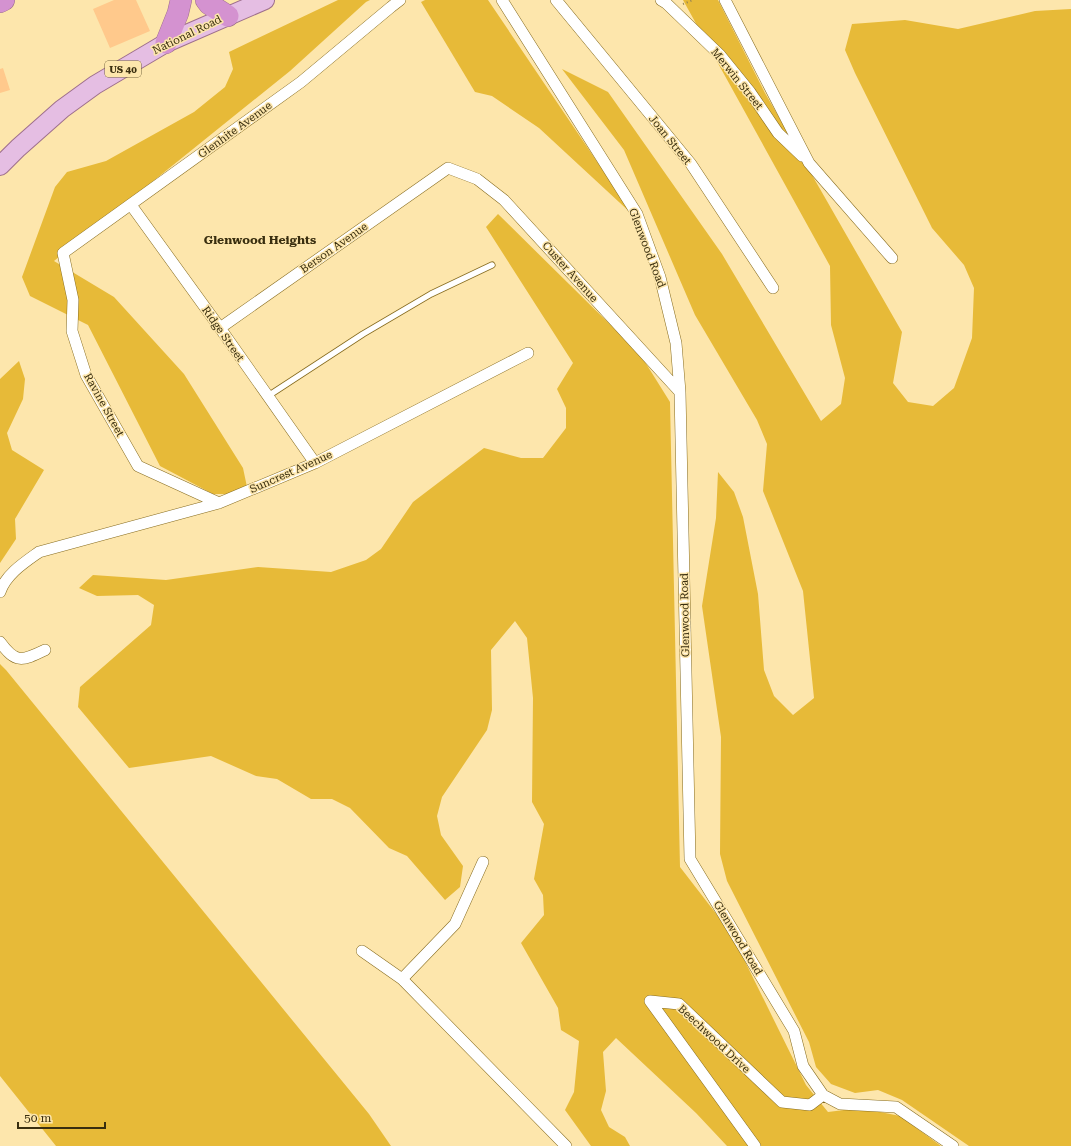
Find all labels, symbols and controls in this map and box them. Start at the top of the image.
street label: National Road [150,13,224,57]
street label: Merwin Street [708,46,766,112]
road number: US 40 [105,61,141,77]
street label: Glenhite Avenue [196,99,274,161]
street label: Joan Street [646,113,694,167]
street label: Glenwood Road [626,206,668,290]
street label: Berson Avenue [298,220,370,276]
district label: Glenwood Heights [204,233,316,247]
street label: Custer Avenue [539,239,601,305]
street label: Ridge Street [199,304,247,364]
street label: Ravine Street [81,371,127,439]
street label: Suncrest Avenue [248,448,334,496]
street label: Glenwood Road [678,573,692,657]
street label: Glenwood Road [711,899,765,977]
street label: Beechwood Drive [675,1002,753,1076]
scale bar [18,1104,105,1130]
text: 50 m [24,1111,51,1125]

